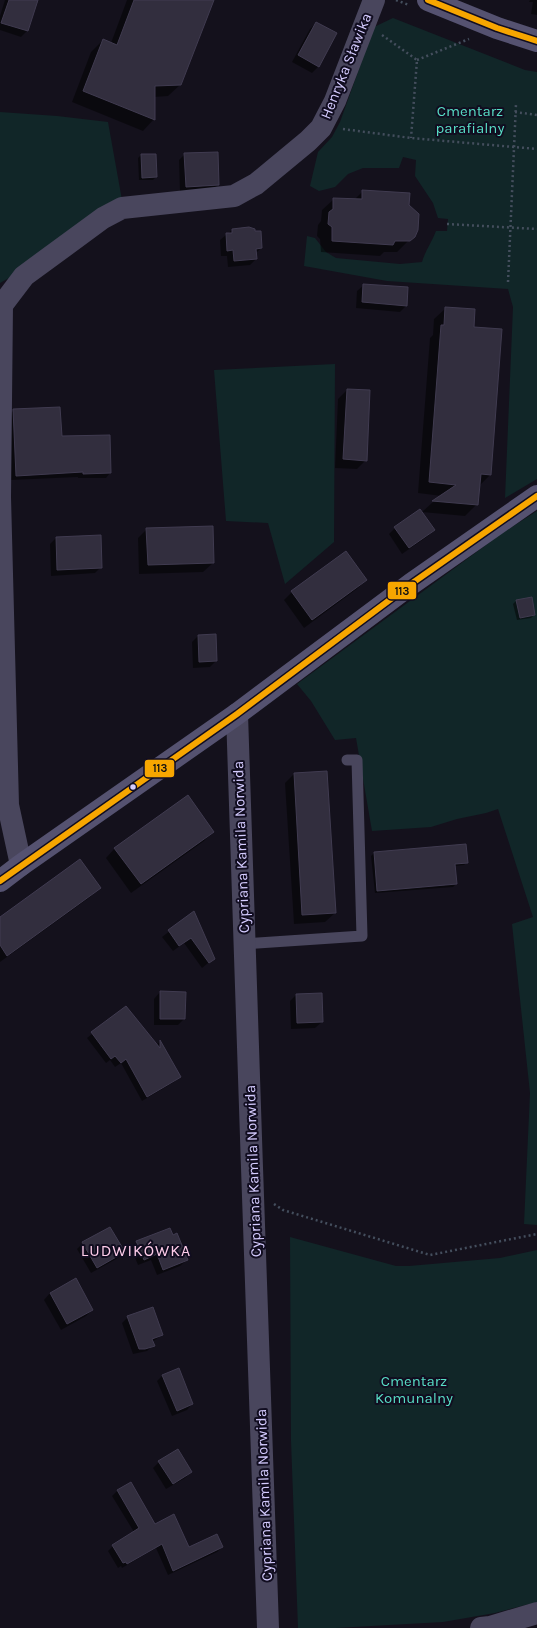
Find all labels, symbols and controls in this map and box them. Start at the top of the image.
street label: Henryka Sławika [316,10,376,122]
park label: Cmentarz parafialny [436,102,504,137]
line badge: 113 [387,581,417,600]
text: 113 [395,585,409,598]
line badge: 113 [144,759,175,778]
street label: Cypriana Kamila Norwida [229,761,253,933]
text: 113 [153,762,167,775]
unlabelled marker [128,782,138,792]
street label: Cypriana Kamila Norwida [241,1085,265,1257]
district label: LUDWIKÓWKA [81,1241,191,1260]
park label: Cmentarz Komunalny [375,1372,453,1407]
street label: Cypriana Kamila Norwida [252,1409,276,1581]

